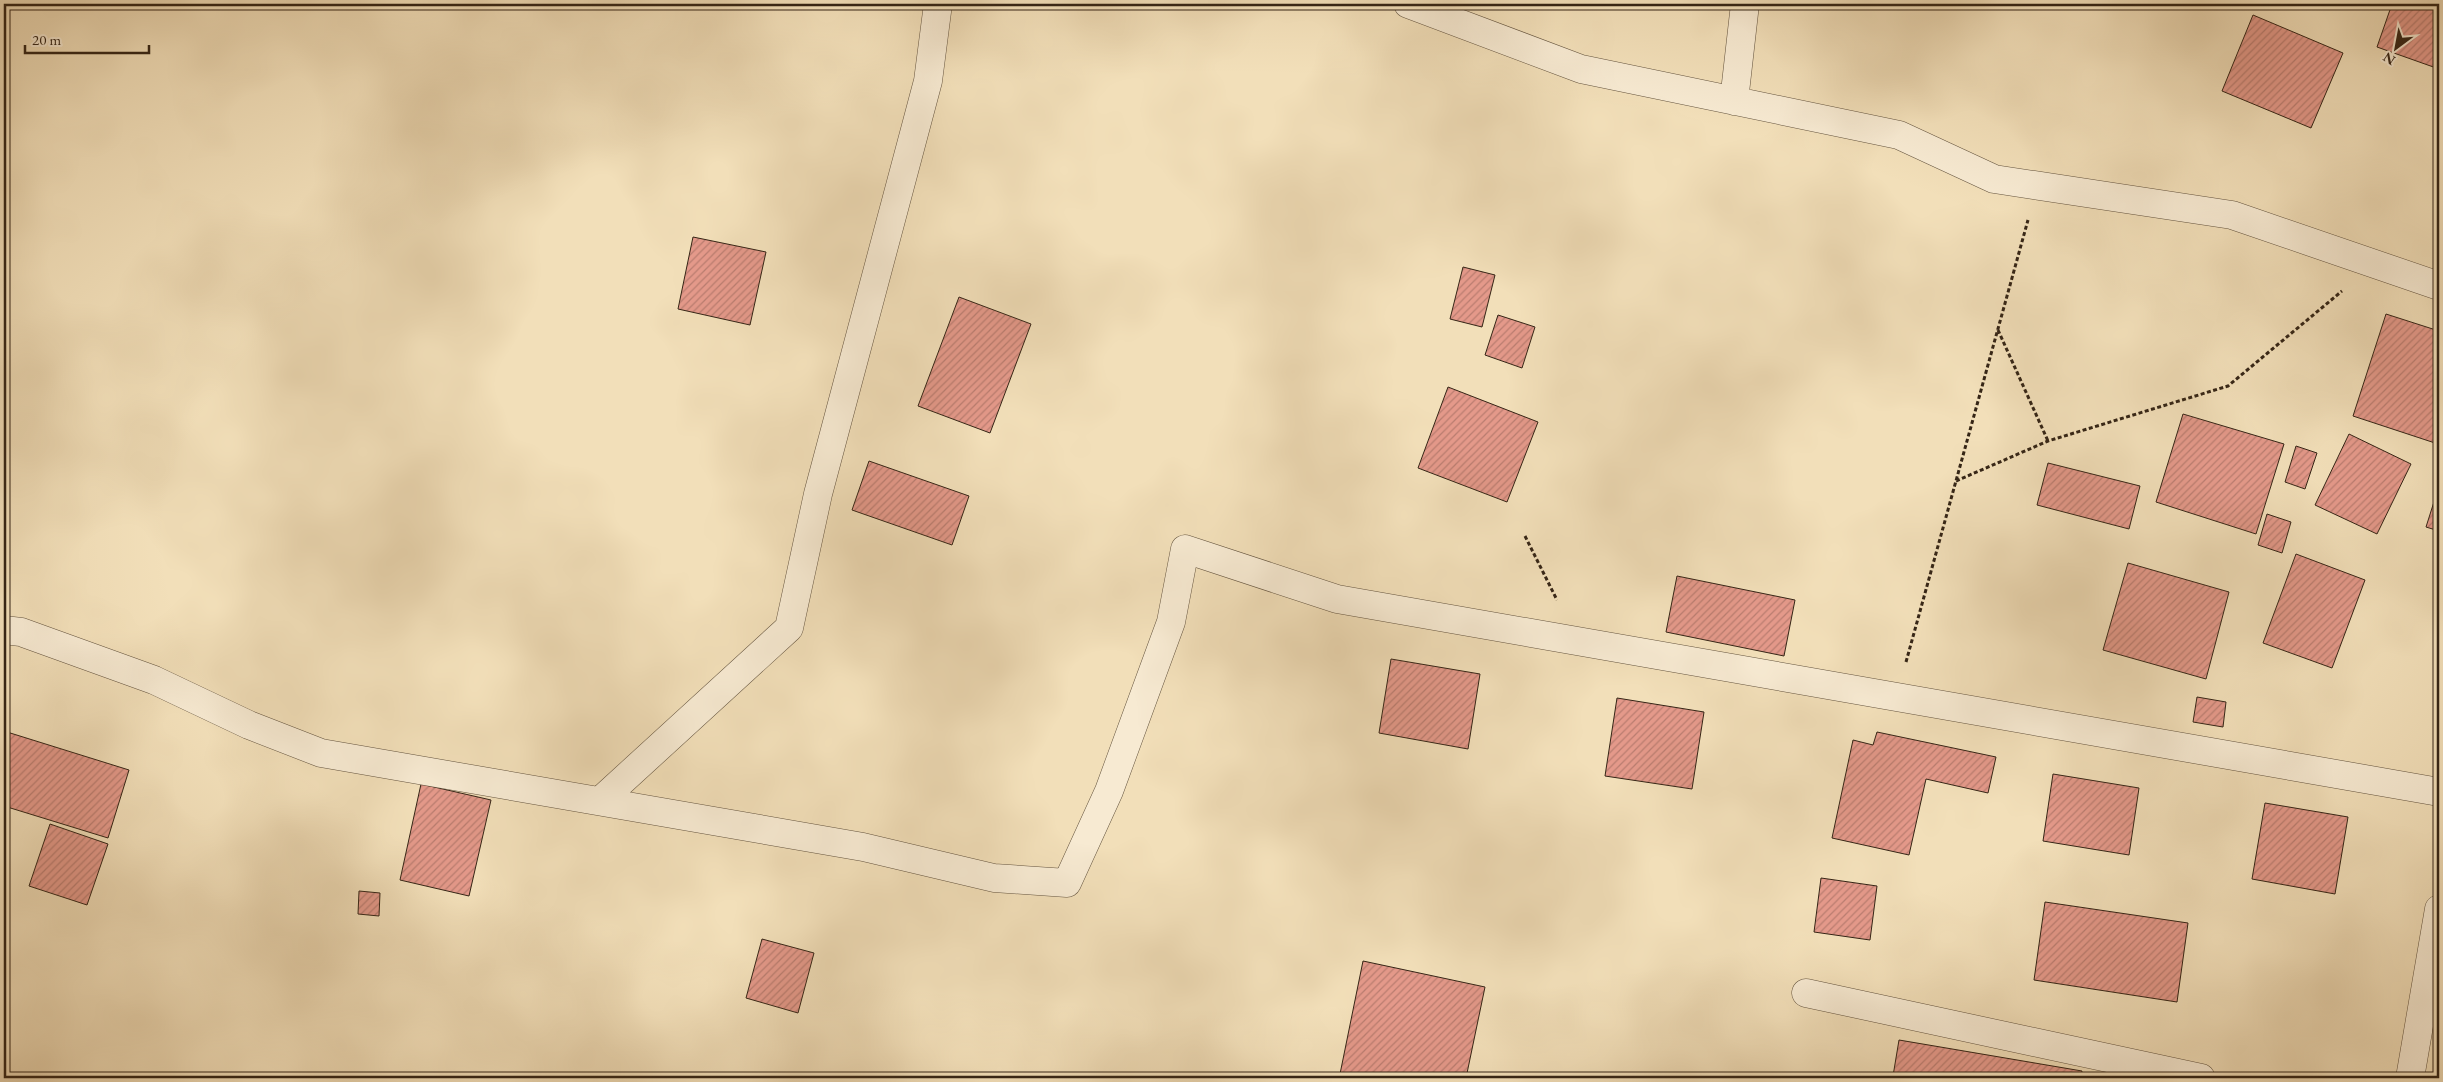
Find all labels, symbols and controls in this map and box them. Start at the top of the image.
scale bar [25,22,149,54]
north arrow [2370,22,2420,72]
text: 20 m [32,30,61,49]
text: N [2379,48,2399,70]

